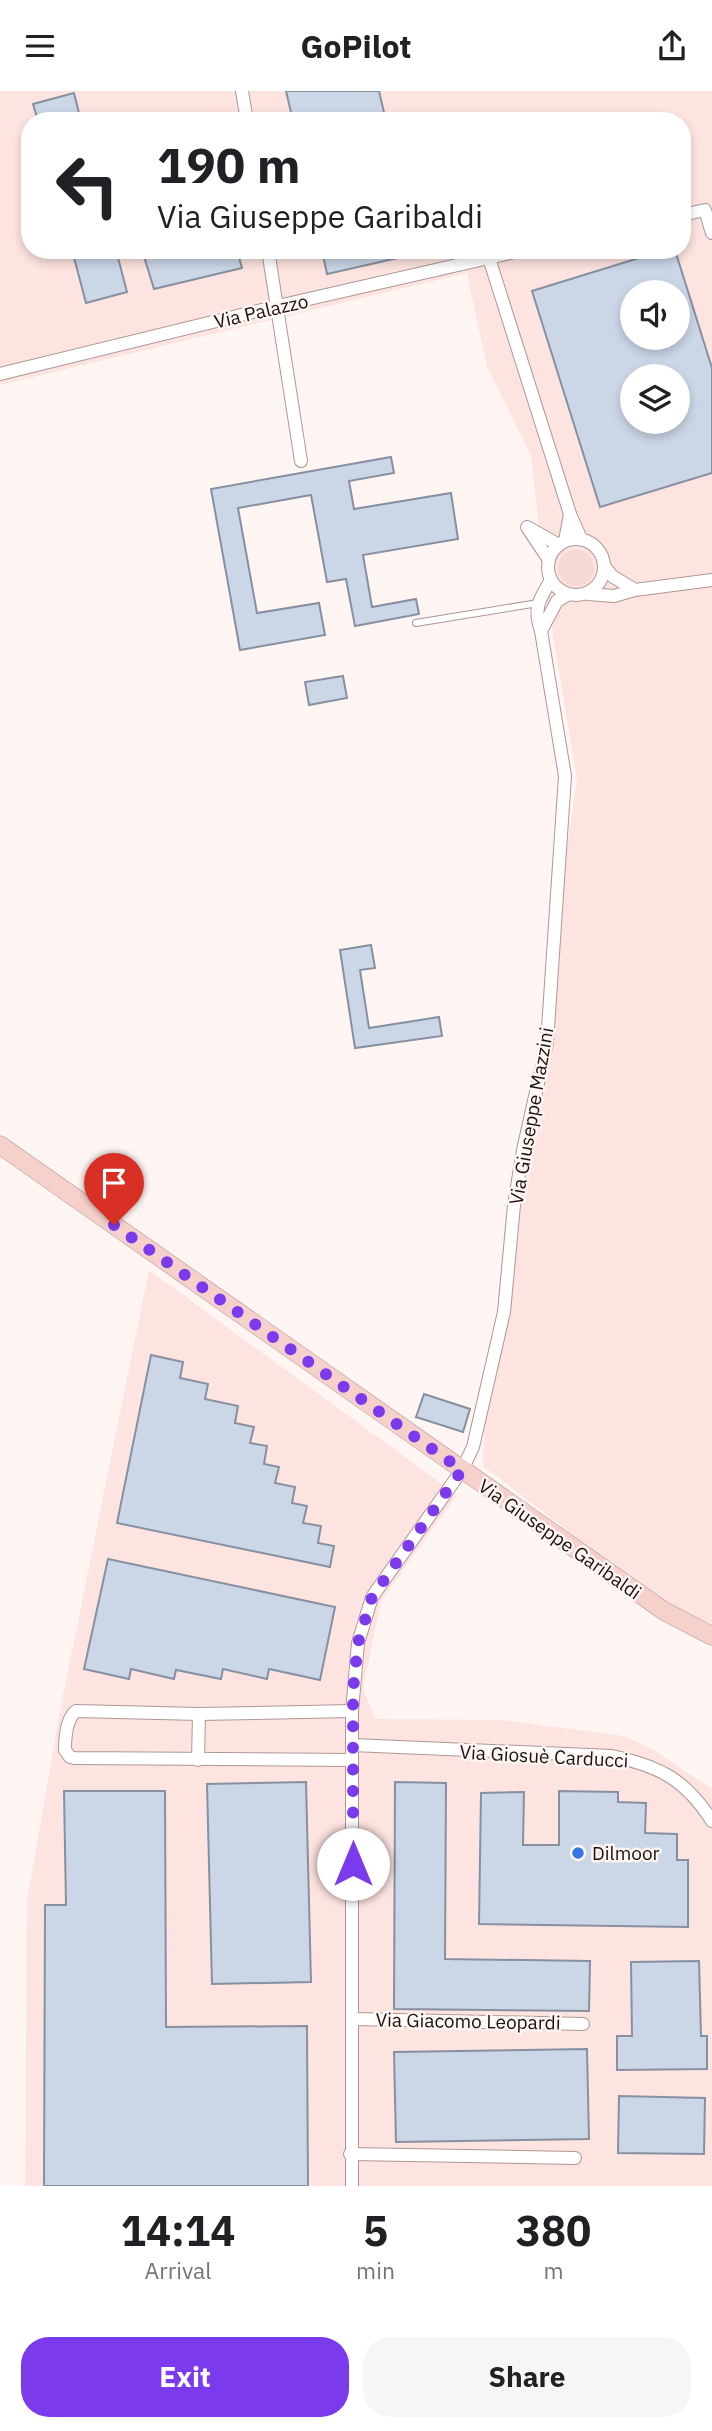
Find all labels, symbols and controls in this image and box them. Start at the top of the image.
text: GoPilot [300,25,412,67]
icon: menu [21,27,59,65]
icon: share [653,27,691,65]
text: 190 m [157,133,301,196]
icon: left [42,140,133,231]
text: Via Giuseppe Garibaldi [157,195,483,237]
map controls [620,280,690,434]
button: sound [620,280,690,350]
street label: Via Palazzo [212,289,310,333]
button: layers [620,364,690,434]
street label: Via Giuseppe Mazzini [504,1025,558,1207]
pin [84,1153,144,1225]
icon: arrive [95,1164,133,1202]
street label: Via Giuseppe Garibaldi [474,1474,646,1604]
street label: Via Giosuè Carducci [459,1740,629,1772]
position arrow [316,1827,390,1901]
place label: Dilmoor [592,1841,660,1865]
marker: Dilmoor [570,1845,586,1861]
street label: Via Giacomo Leopardi [375,2007,561,2035]
text: 14:14 [121,2203,235,2258]
text: 5 [363,2203,388,2258]
text: 380 [516,2203,591,2258]
text: Arrival [145,2255,212,2285]
text: min [356,2255,395,2285]
text: m [543,2255,564,2285]
button: Exit [21,2337,349,2417]
button: Share [363,2337,691,2417]

